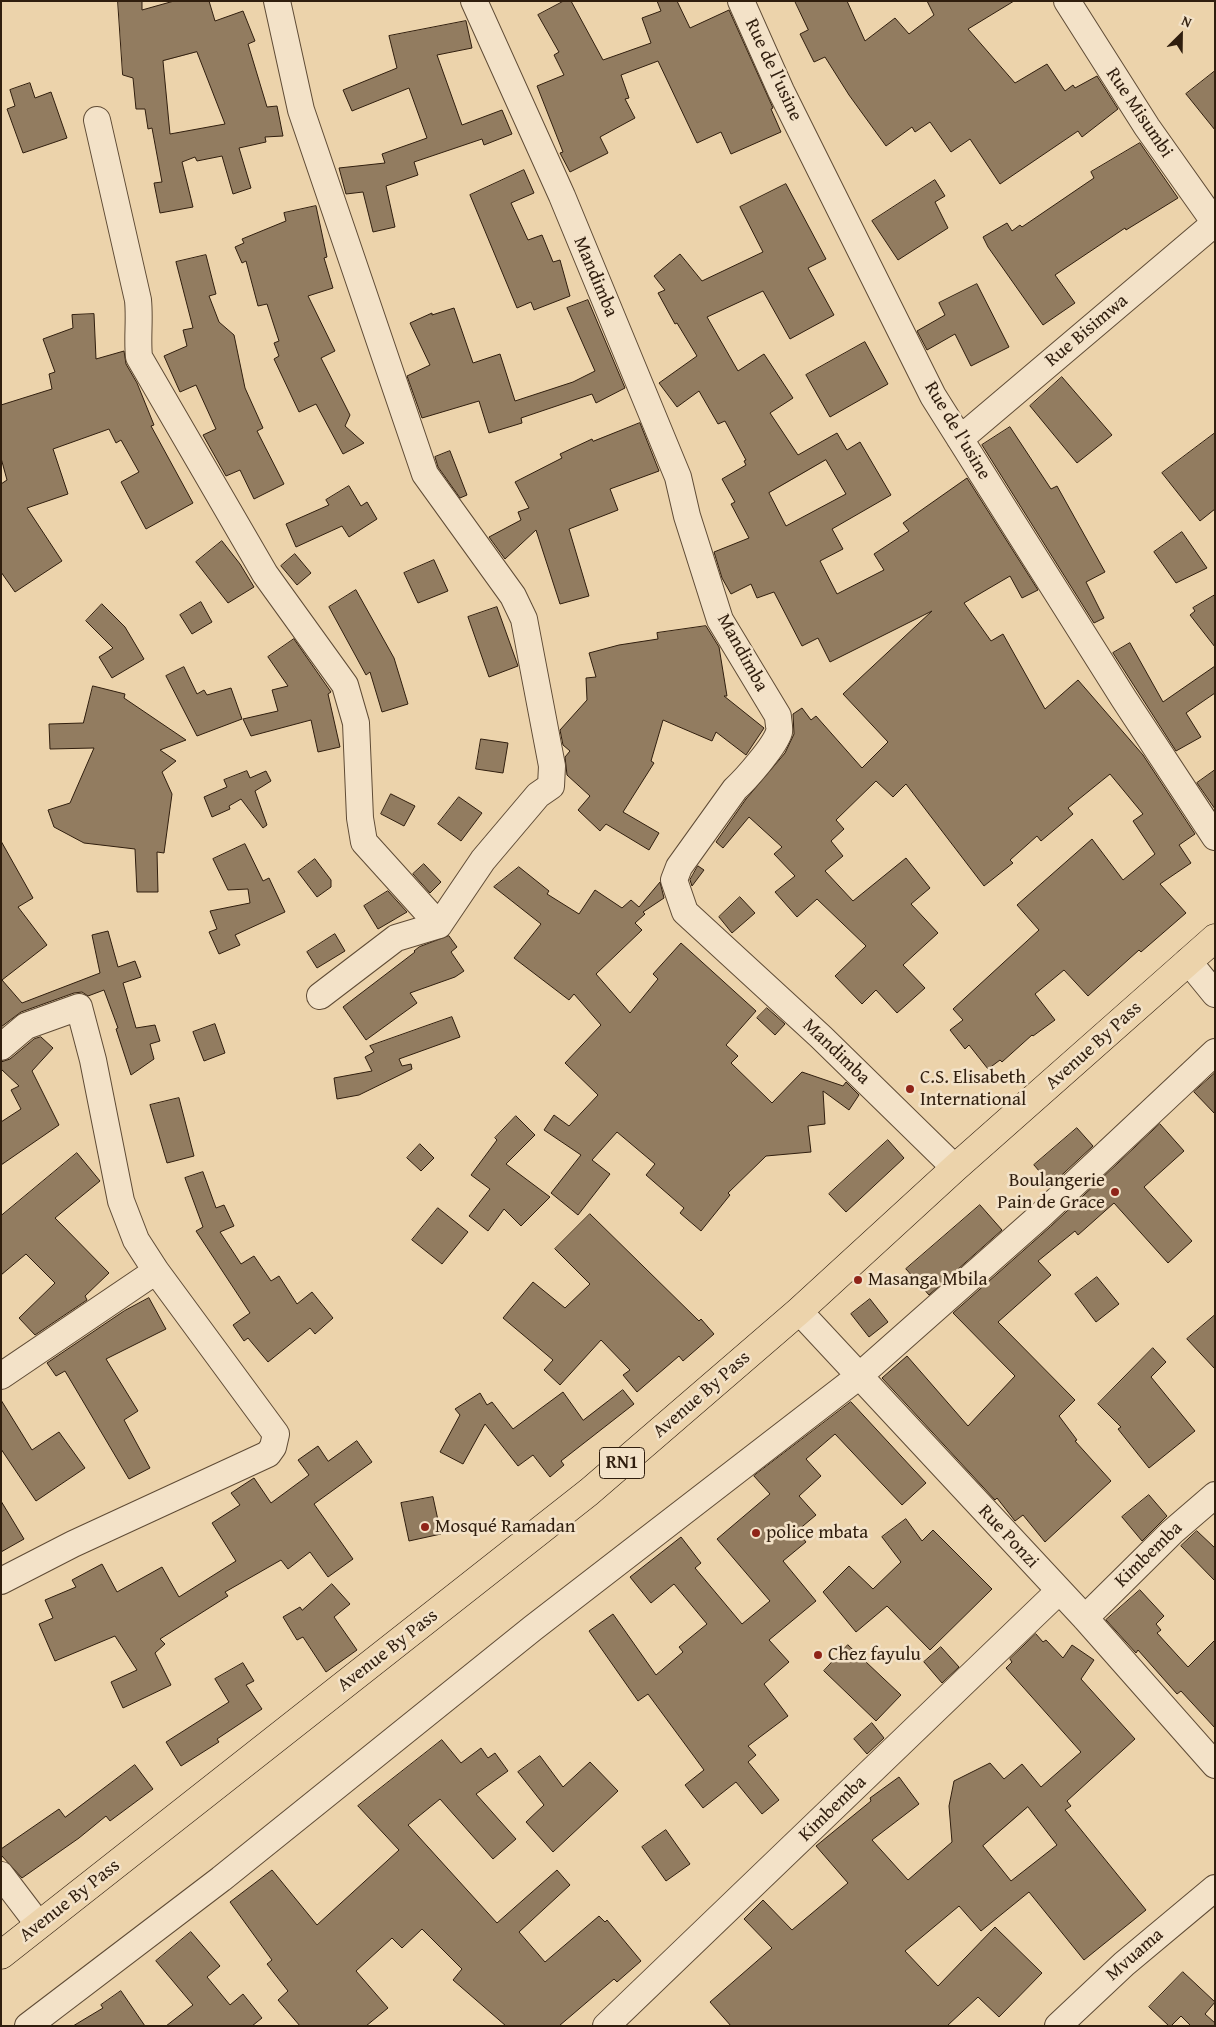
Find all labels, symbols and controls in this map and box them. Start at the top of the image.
north arrow [1156,10,1206,60]
text: N [1179,10,1195,32]
street label: Rue de l'usine [739,15,807,125]
street label: Rue Misumbi [1101,64,1177,162]
street label: Mandimba [568,233,622,321]
street label: Rue Bisimwa [1041,290,1133,372]
street label: Rue de l'usine [919,378,995,484]
street label: Mandimba [711,610,773,696]
street label: Avenue By Pass [1041,997,1147,1095]
street label: Mandimba [797,1014,875,1090]
place label: C.S. Elisabeth International [920,1067,1026,1111]
marker: C.S. Elisabeth International [904,1083,916,1095]
place label: Boulangerie Pain de Grace [997,1170,1105,1214]
marker: Boulangerie Pain de Grace [1109,1186,1121,1198]
place label: Masanga Mbila [868,1269,987,1291]
marker: Masanga Mbila [852,1274,864,1286]
street label: Avenue By Pass [649,1347,755,1443]
road number: RN1 [600,1448,644,1479]
street label: Rue Ponzi [973,1501,1043,1573]
place label: Mosqué Ramadan [435,1516,575,1538]
street label: Kimbemba [1110,1517,1188,1593]
marker: Mosqué Ramadan [419,1521,431,1533]
place label: police mbata [766,1522,868,1544]
marker: police mbata [750,1527,762,1539]
street label: Avenue By Pass [333,1605,443,1697]
place label: Chez fayulu [828,1644,921,1666]
marker: Chez fayulu [812,1649,824,1661]
street label: Kimbemba [794,1771,872,1847]
street label: Avenue By Pass [15,1855,125,1947]
street label: Mvuama [1102,1924,1168,1986]

